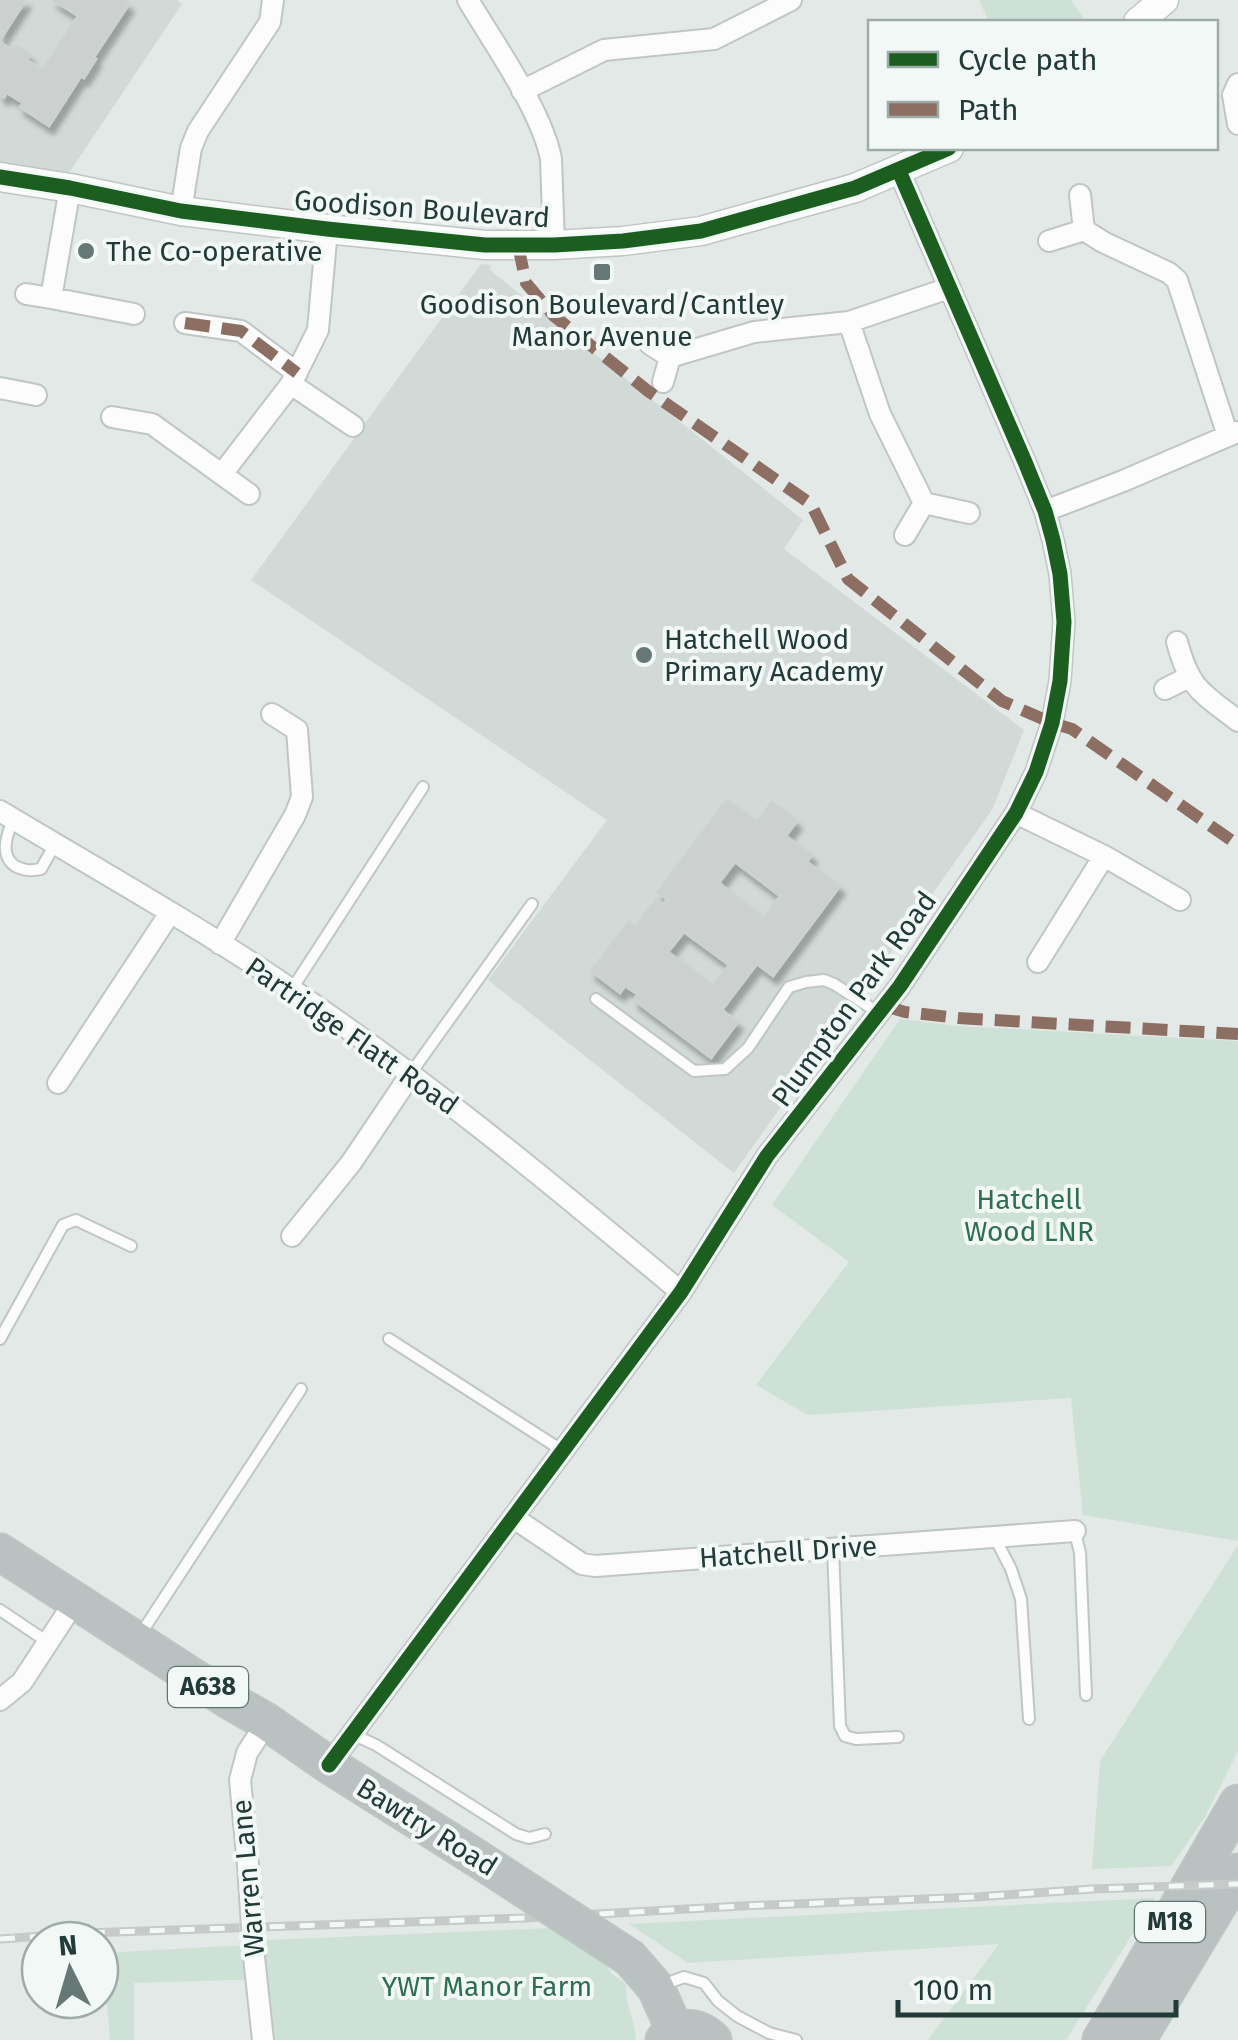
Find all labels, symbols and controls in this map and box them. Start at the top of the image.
legend [868,20,1218,150]
text: Cycle path [958,42,1097,78]
text: Path [958,92,1019,128]
street label: Goodison Boulevard [293,184,551,234]
place label: The Co-operative [106,235,323,268]
marker: The Co-operative [75,240,97,262]
marker: Goodison Boulevard/Cantley Manor Avenue [591,261,613,283]
place label: Goodison Boulevard/Cantley Manor Avenue [420,288,784,353]
place label: Hatchell Wood Primary Academy [664,623,884,688]
marker: Hatchell Wood Primary Academy [633,644,655,666]
street label: Plumpton Park Road [765,885,943,1113]
street label: Partridge Flatt Road [239,950,465,1122]
park label: Hatchell Wood LNR [964,1183,1094,1248]
street label: Hatchell Drive [698,1529,878,1575]
road number: A638 [168,1667,248,1707]
street label: Bawtry Road [351,1771,503,1883]
street label: Warren Lane [225,1798,271,1958]
road number: M18 [1135,1902,1205,1942]
north arrow [20,1920,120,2020]
text: N [57,1928,79,1963]
scale bar [898,1955,1176,2017]
park label: YWT Manor Farm [382,1970,592,2003]
text: 100 m [913,1972,993,2008]

